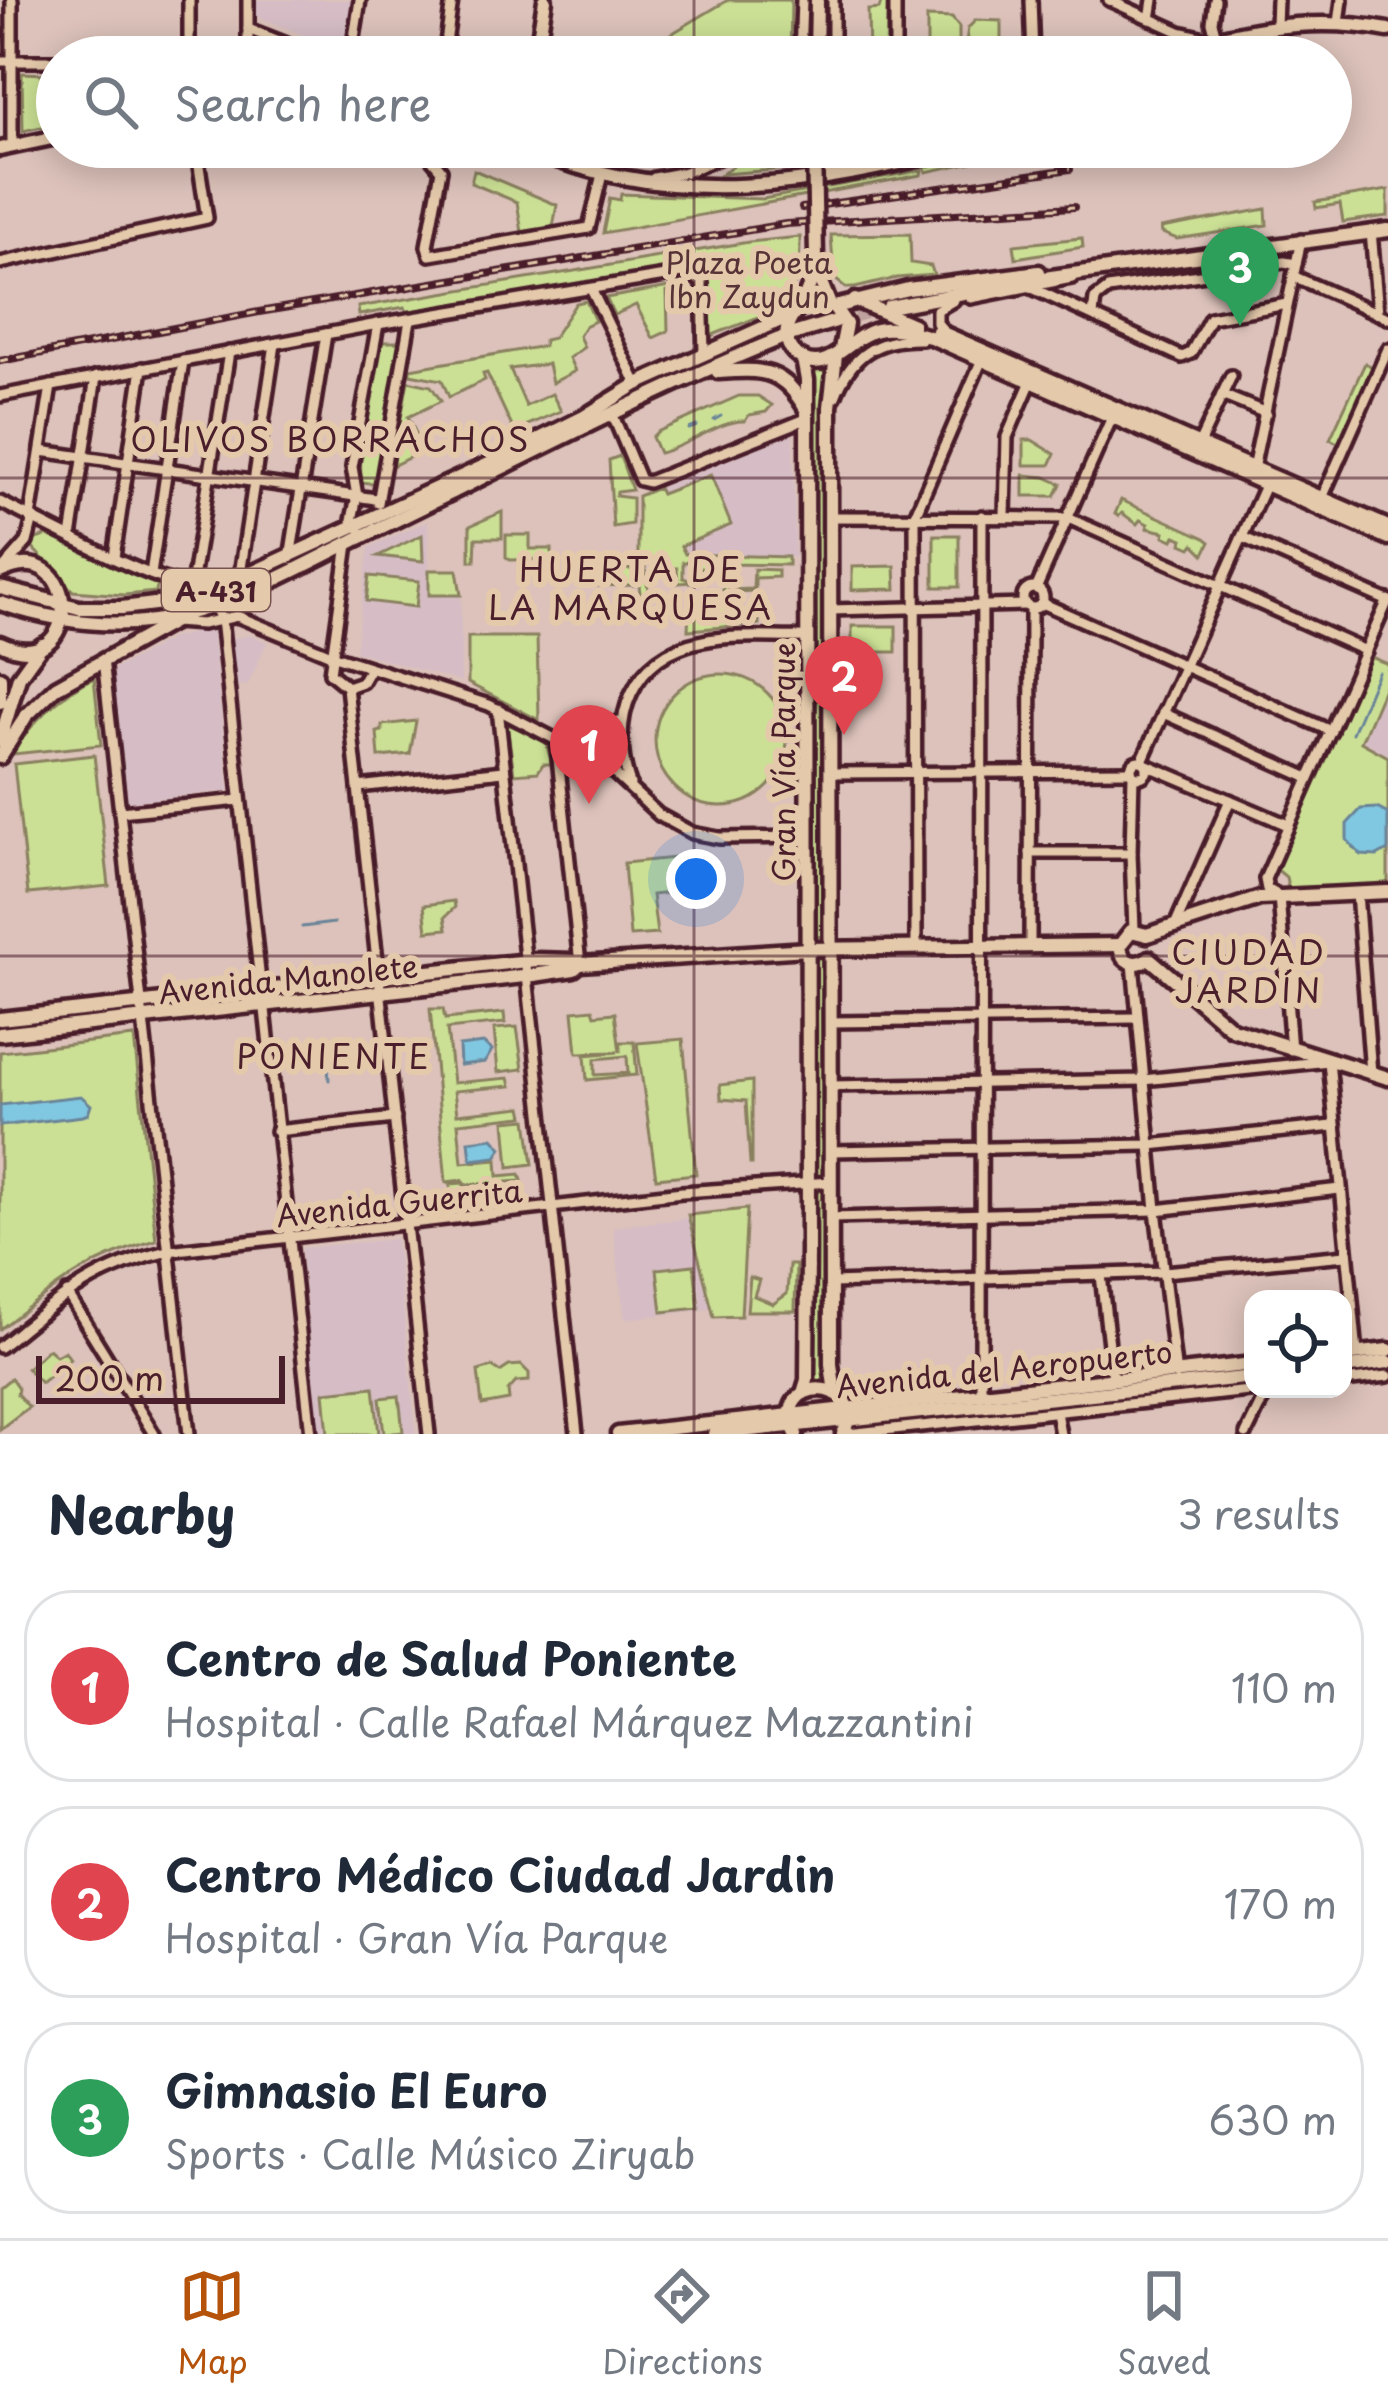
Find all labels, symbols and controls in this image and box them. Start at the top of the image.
search box [36,36,1352,168]
text: Search here [174,68,431,136]
icon: search [78,69,144,135]
pin: 3 [1201,227,1279,326]
park label: Plaza Poeta Ibn Zaydun [665,239,833,318]
district label: OLIVOS BORRACHOS [130,413,532,463]
district label: HUERTA DE LA MARQUESA [488,543,774,631]
road number: A-431 [162,569,270,611]
pin: 2 [805,636,883,735]
street label: Gran Vía Parque [760,642,805,882]
pin: 1 [550,705,628,804]
your location [666,849,726,909]
district label: CIUDAD JARDÍN [1171,926,1327,1014]
street label: Avenida Manolete [156,942,420,1014]
district label: PONIENTE [236,1030,432,1080]
street label: Avenida Guerrita [274,1167,524,1237]
map controls [1244,1290,1352,1398]
button: locate [1244,1290,1352,1398]
street label: Avenida del Aeropuerto [834,1328,1174,1408]
scale bar [36,1350,285,1403]
text: 200 m [54,1352,164,1402]
text: Nearby [48,1474,235,1551]
text: 3 results [1177,1483,1340,1542]
text: Centro de Salud Poniente [165,1623,737,1691]
text: 1 [81,1657,99,1716]
text: 110 m [1231,1657,1337,1716]
text: Hospital · Calle Rafael Márquez Mazzantini [165,1691,974,1750]
text: Centro Médico Ciudad Jardin [165,1839,835,1907]
text: 2 [76,1873,104,1932]
text: 170 m [1224,1873,1337,1932]
text: Hospital · Gran Vía Parque [165,1907,668,1966]
text: Gimnasio El Euro [165,2055,547,2123]
text: 3 [77,2089,103,2148]
text: 630 m [1208,2089,1337,2148]
text: Sports · Calle Músico Ziryab [165,2123,695,2182]
tab: Map [177,2263,248,2385]
tab: Directions [602,2263,763,2385]
tab: Saved [1117,2263,1211,2385]

